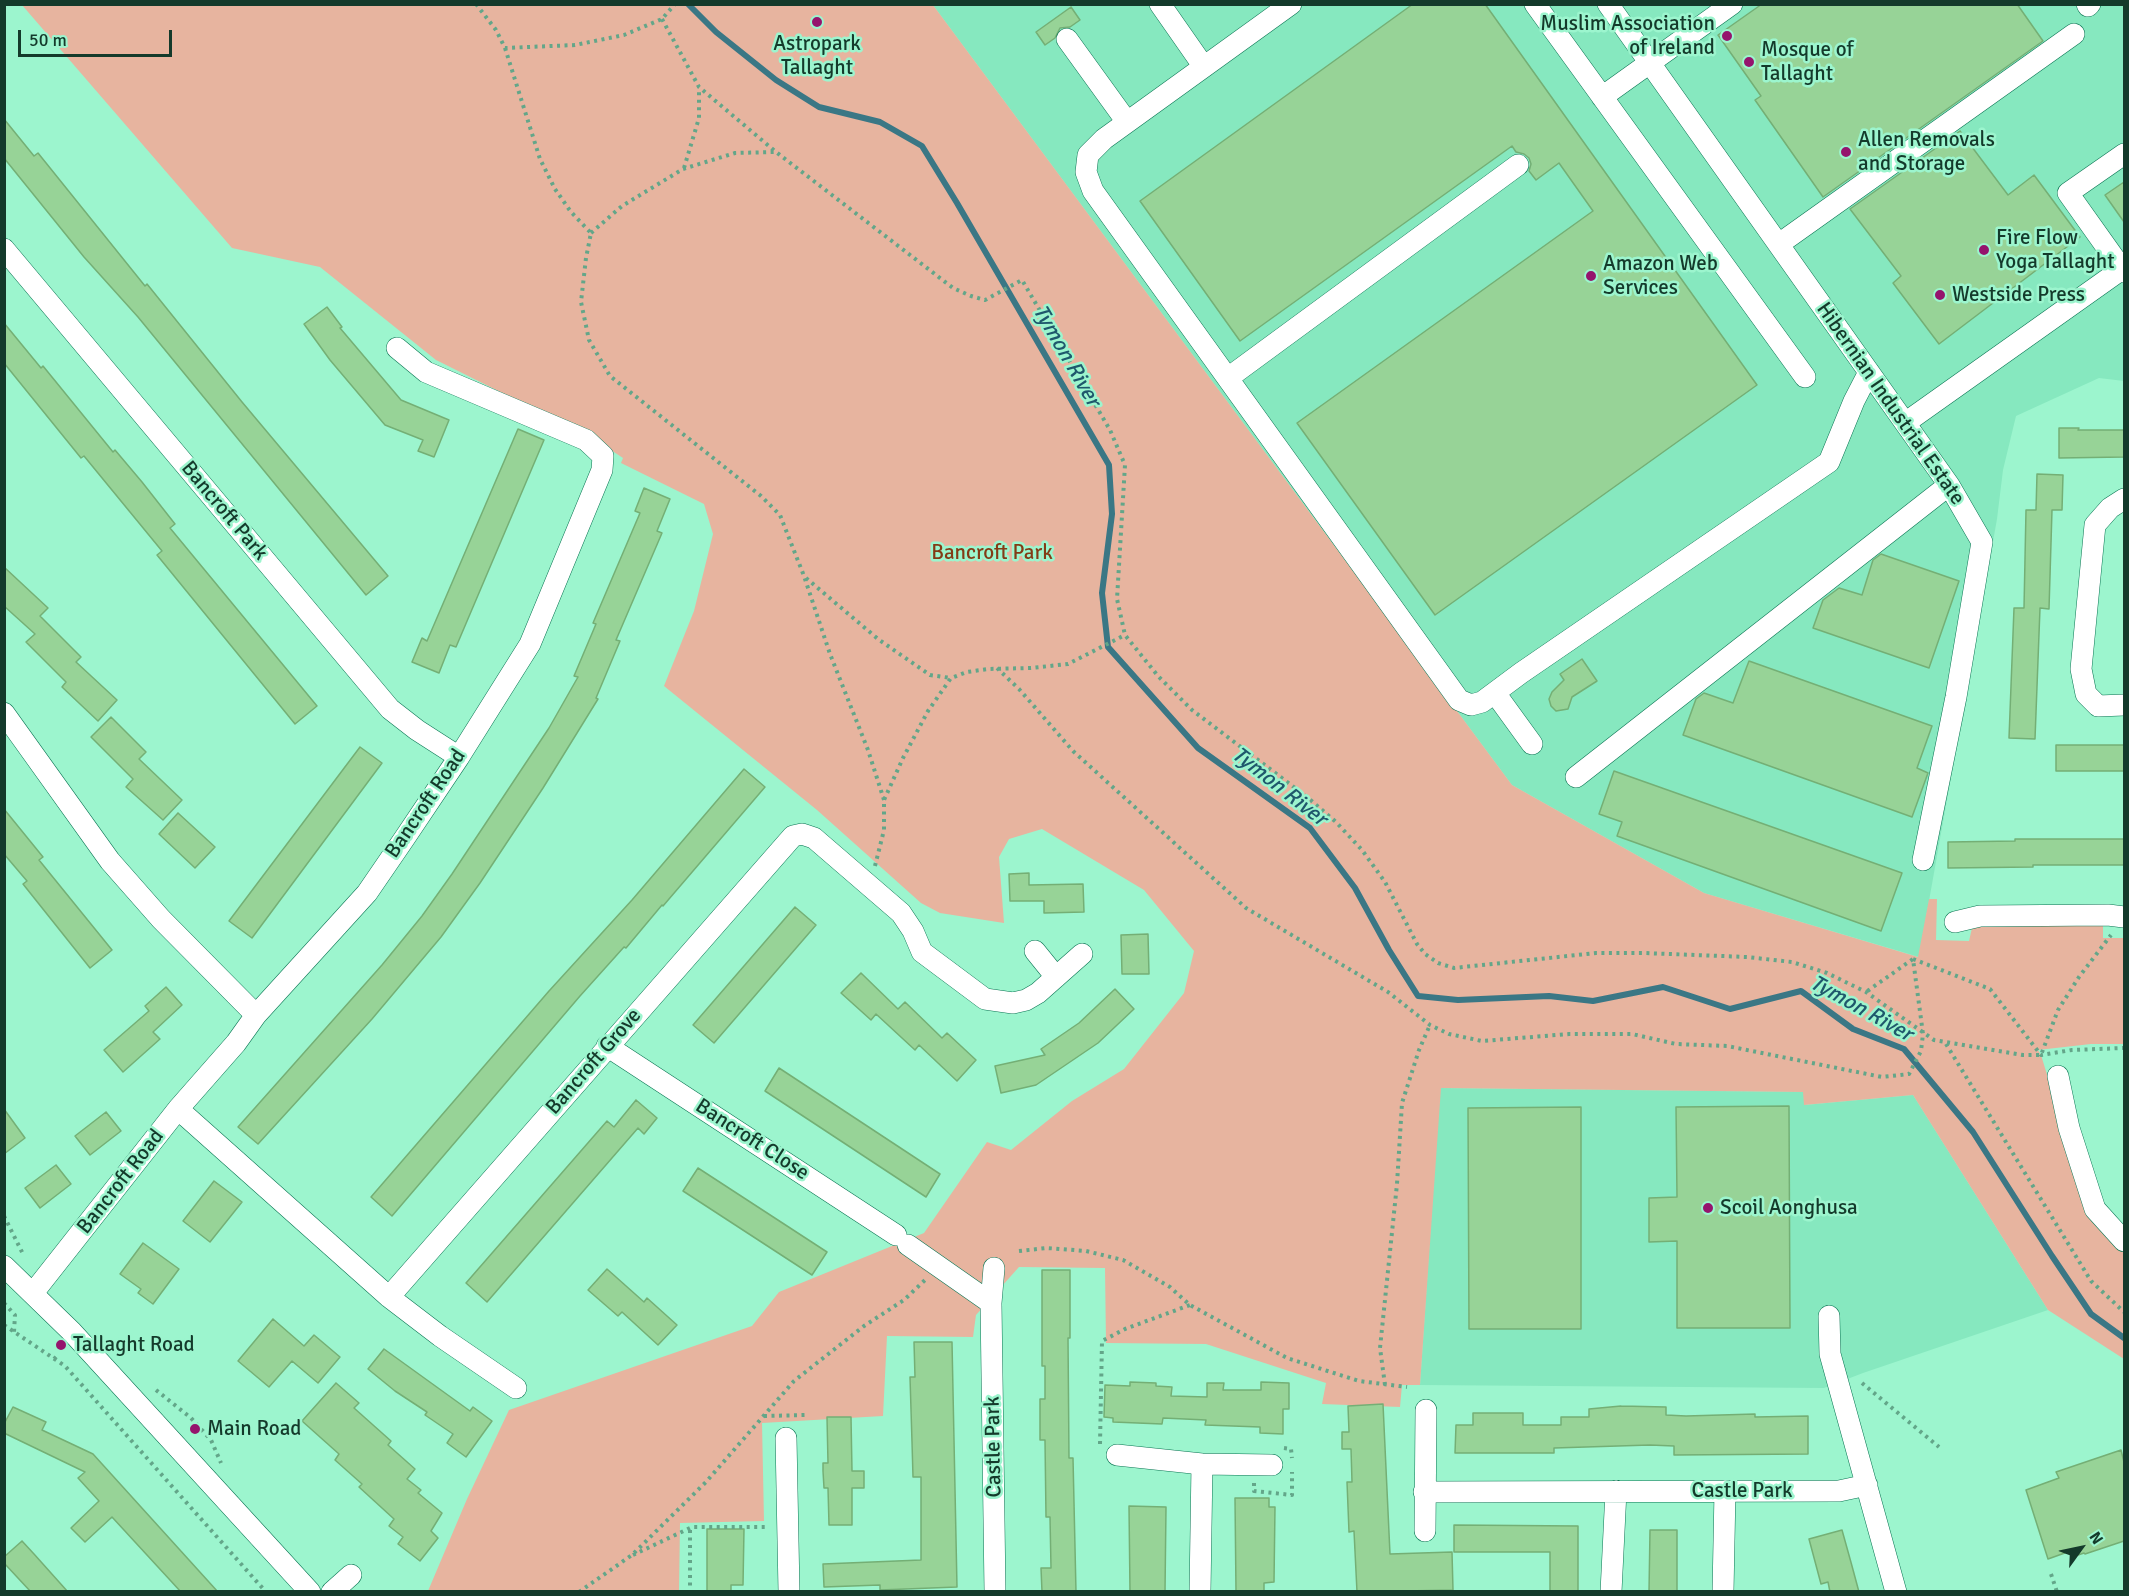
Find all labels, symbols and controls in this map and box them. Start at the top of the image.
place label: Muslim Association of Ireland [1540,11,1715,61]
marker: Astropark Tallaght [810,15,824,29]
scale bar [21,18,176,56]
text: 50 m [29,29,67,51]
marker: Muslim Association of Ireland [1720,29,1734,43]
place label: Astropark Tallaght [773,31,861,81]
place label: Mosque of Tallaght [1761,37,1854,87]
marker: Mosque of Tallaght [1742,55,1756,69]
place label: Allen Removals and Storage [1858,127,1995,177]
marker: Allen Removals and Storage [1839,145,1853,159]
place label: Fire Flow Yoga Tallaght [1996,225,2115,275]
marker: Fire Flow Yoga Tallaght [1977,243,1991,257]
place label: Amazon Web Services [1603,251,1718,301]
marker: Amazon Web Services [1584,269,1598,283]
place label: Westside Press [1952,282,2085,308]
marker: Westside Press [1933,288,1947,302]
street label: Hibernian Industrial Estate [1810,298,1970,510]
water label: Tymon River [1026,300,1106,412]
street label: Bancroft Park [175,456,273,566]
park label: Bancroft Park [931,540,1053,566]
water label: Tymon River [1226,742,1332,832]
street label: Bancroft Road [380,745,472,863]
water label: Tymon River [1805,970,1917,1048]
street label: Bancroft Grove [541,1004,647,1120]
street label: Bancroft Close [690,1094,814,1186]
street label: Bancroft Road [72,1125,170,1239]
place label: Scoil Aonghusa [1720,1195,1858,1221]
marker: Scoil Aonghusa [1701,1201,1715,1215]
place label: Tallaght Road [73,1332,195,1358]
marker: Tallaght Road [54,1338,68,1352]
street label: Castle Park [981,1396,1007,1498]
place label: Main Road [207,1416,301,1442]
marker: Main Road [188,1422,202,1436]
street label: Castle Park [1691,1478,1793,1504]
north arrow [2051,1518,2111,1578]
text: N [2085,1528,2108,1548]

